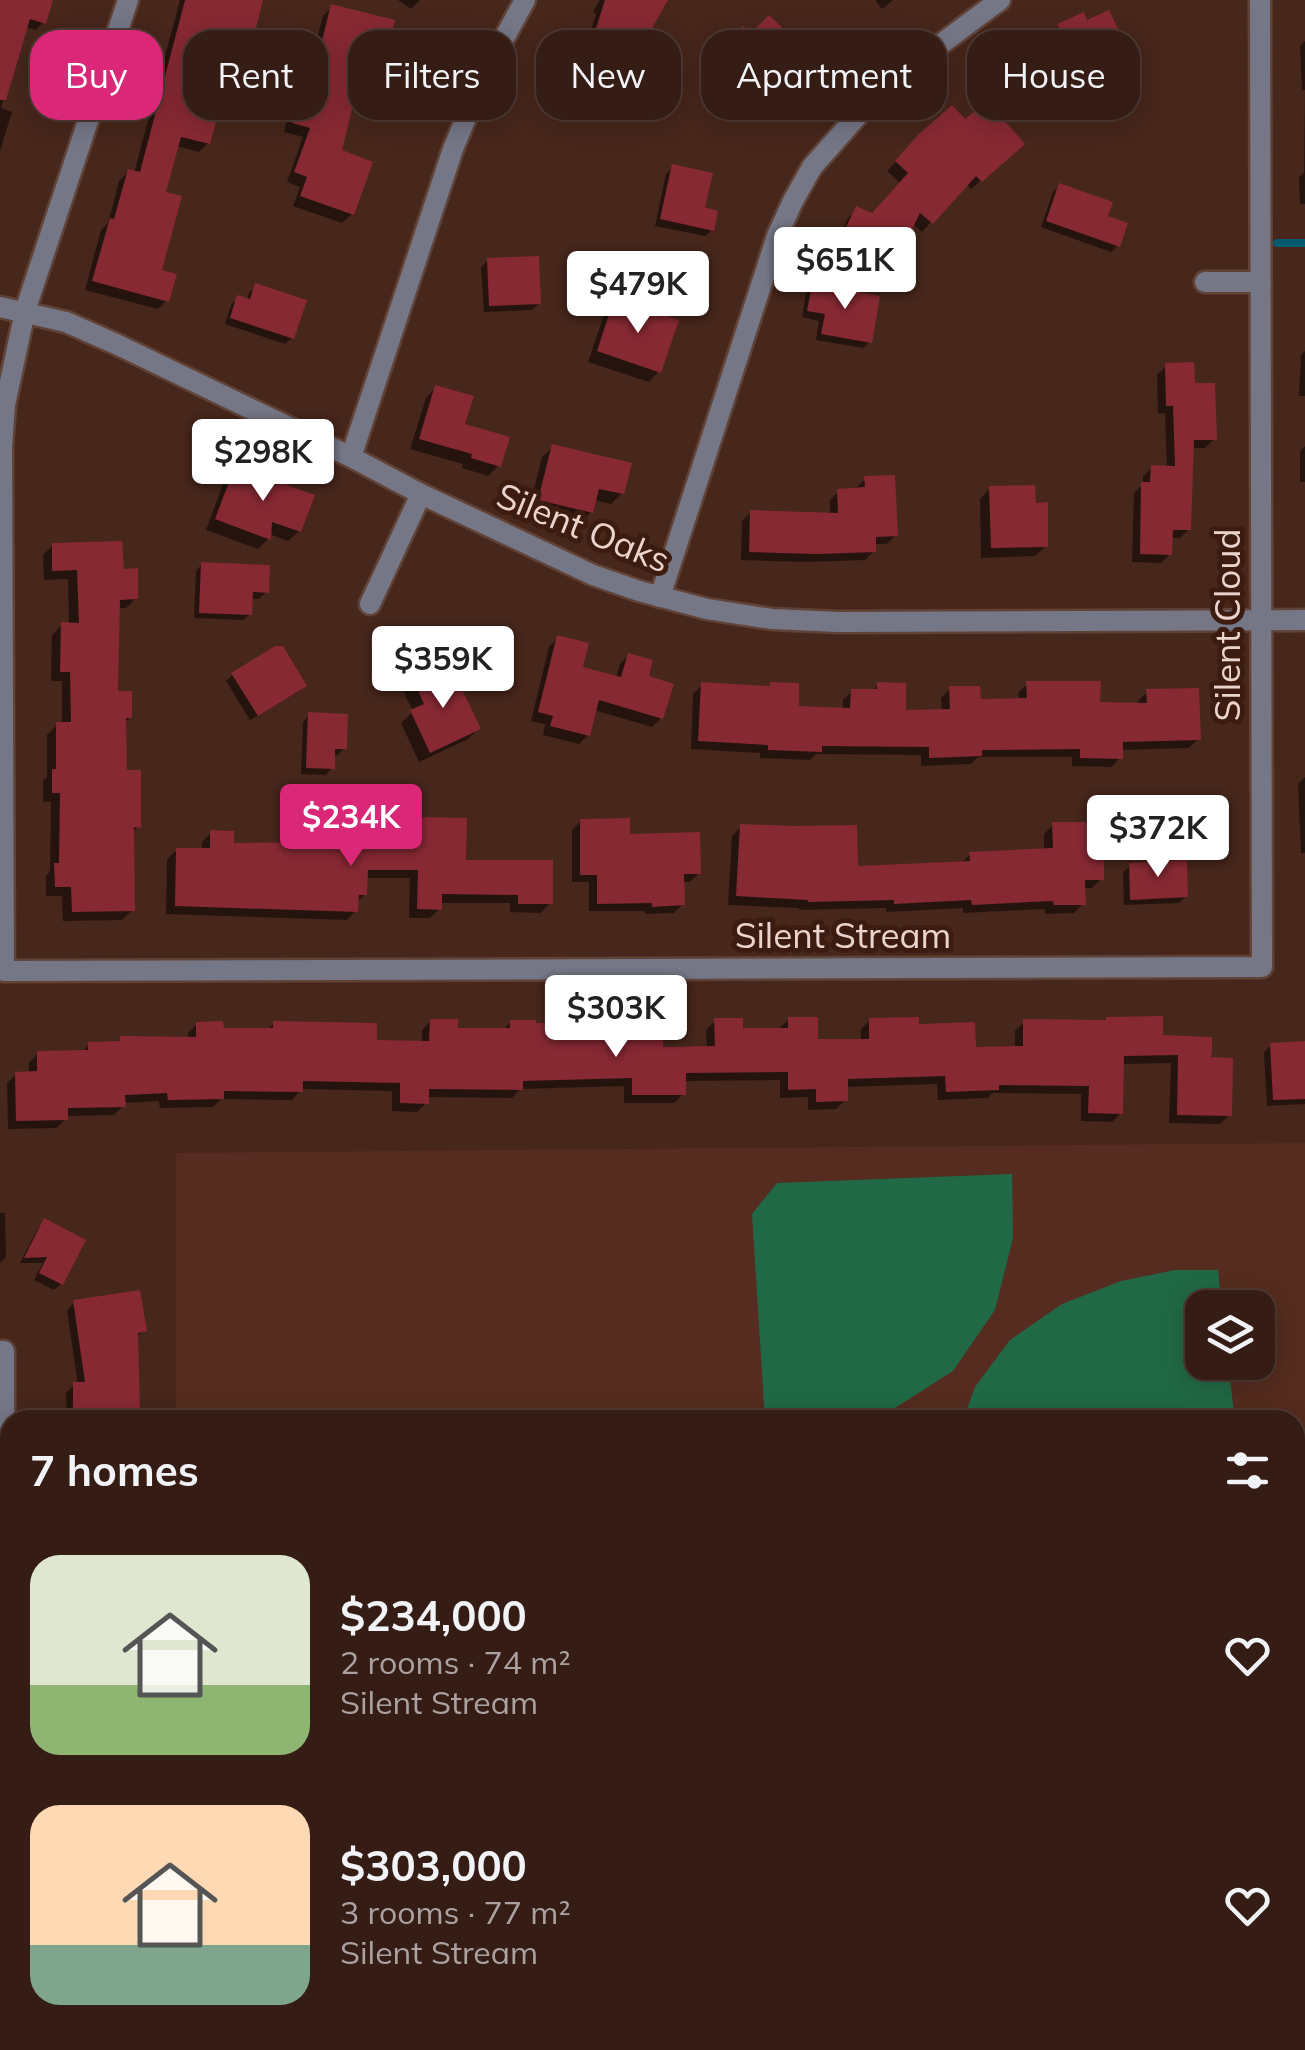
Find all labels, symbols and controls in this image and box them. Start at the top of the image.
chip: Buy [30,30,163,120]
chip: Rent [183,30,328,120]
chip: Filters [348,30,516,120]
chip: New [536,30,681,120]
chip: Apartment [701,30,947,120]
chip: House [967,30,1140,120]
pin: $651K [775,227,915,312]
text: $651K [796,239,894,279]
pin: $479K [568,251,708,336]
text: $479K [589,263,687,303]
pin: $298K [193,419,333,504]
text: $298K [214,431,312,471]
street label: Silent Oaks [491,472,676,582]
street label: Silent Cloud [1205,529,1249,721]
pin: $359K [373,626,513,711]
text: $359K [394,638,492,678]
pin: $234K [281,784,421,869]
pin: $372K [1088,795,1228,880]
text: $234K [302,796,400,836]
text: $372K [1109,807,1207,847]
street label: Silent Stream [735,913,951,957]
pin: $303K [546,975,686,1060]
text: $303K [567,987,665,1027]
map controls [1185,1290,1275,1380]
button: layers [1185,1290,1275,1380]
icon: filters [1220,1443,1275,1498]
text: 7 homes [30,1444,199,1497]
text: $234,000 [340,1589,527,1642]
icon: home [110,1595,230,1715]
icon: heart [1220,1628,1275,1683]
text: 2 rooms · 74 m² [340,1642,571,1682]
text: Silent Stream [340,1682,538,1722]
text: $303,000 [340,1839,527,1892]
icon: home [110,1845,230,1965]
icon: heart [1220,1878,1275,1933]
text: 3 rooms · 77 m² [340,1892,571,1932]
text: Silent Stream [340,1932,538,1972]

